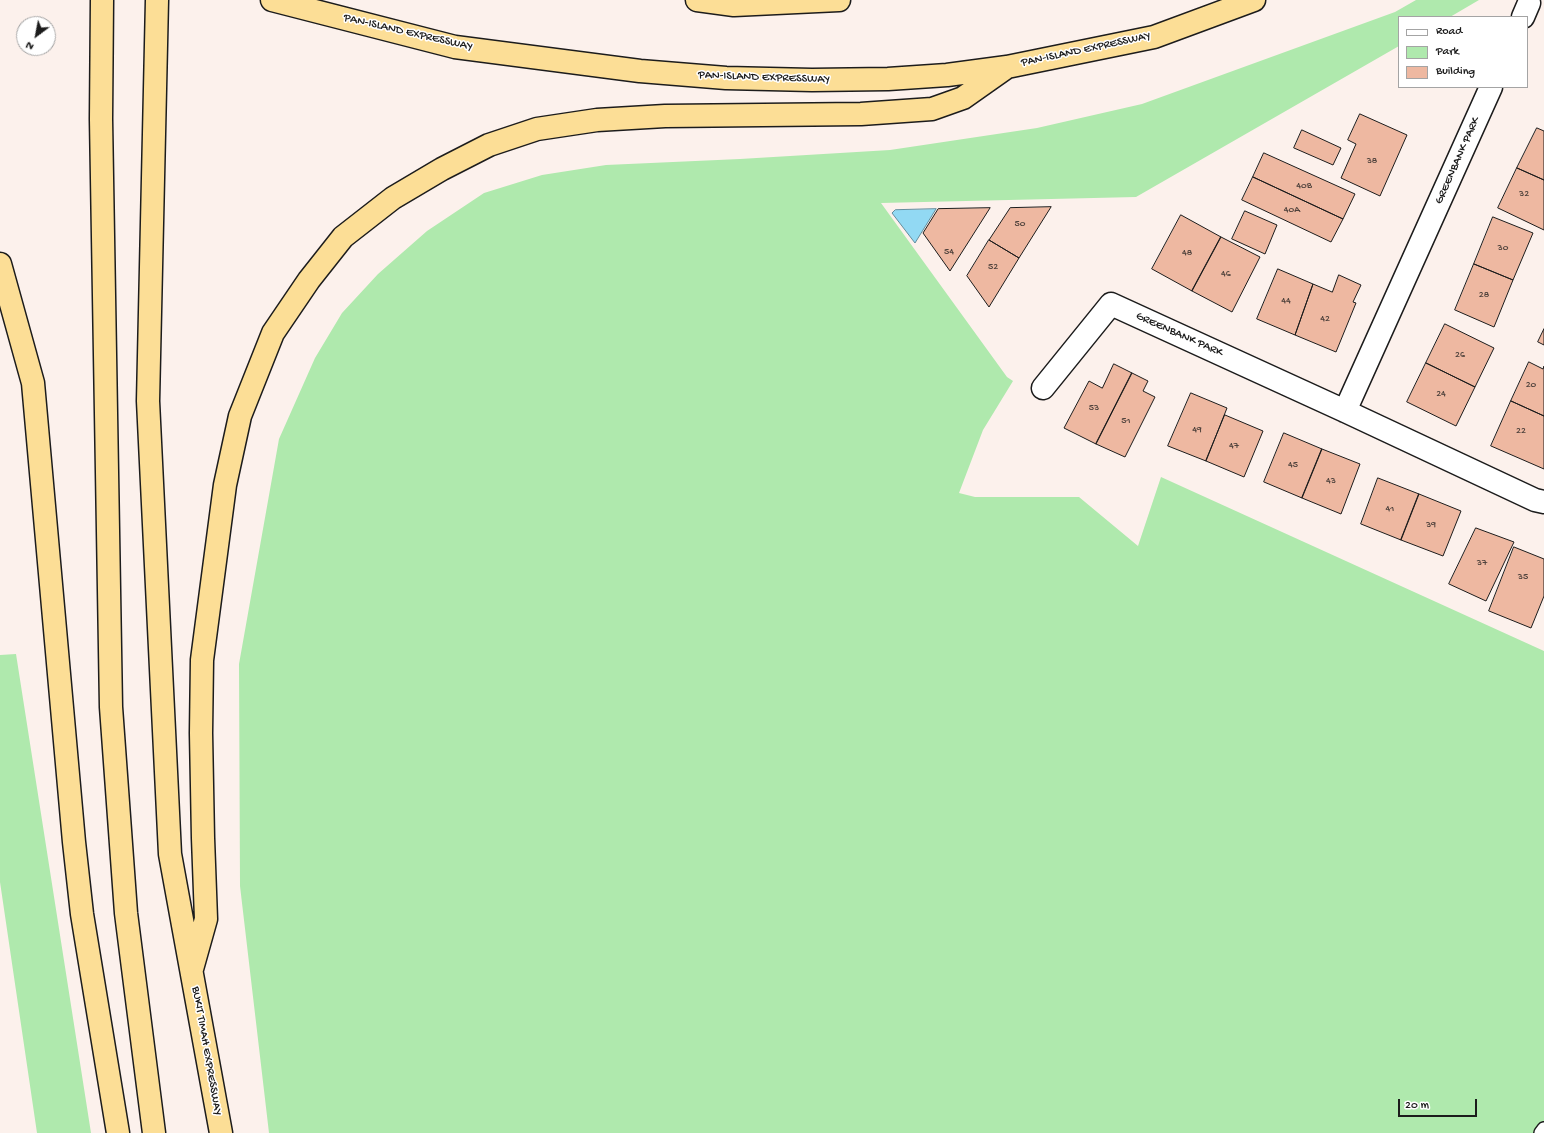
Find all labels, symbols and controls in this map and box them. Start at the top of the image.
street label: PAN-ISLAND EXPRESSWAY [342,11,474,55]
north arrow [16,16,56,56]
legend [1398,16,1528,88]
text: Road [1436,25,1462,39]
street label: PAN-ISLAND EXPRESSWAY [1020,29,1152,71]
text: N [24,38,36,52]
text: Park [1436,45,1459,59]
text: Building [1436,65,1475,79]
street label: PAN-ISLAND EXPRESSWAY [698,69,830,87]
street label: GREENBANK PARK [1432,115,1484,207]
house number: 38 [1367,155,1377,167]
house number: 40B [1296,180,1312,192]
house number: 32 [1519,188,1529,200]
house number: 40A [1284,204,1300,216]
house number: 50 [1015,218,1025,230]
house number: 30 [1498,242,1508,254]
house number: 54 [944,246,954,258]
house number: 48 [1182,247,1192,259]
house number: 52 [988,261,998,273]
house number: 46 [1221,268,1231,280]
house number: 28 [1479,289,1489,301]
house number: 44 [1281,295,1291,307]
street label: GREENBANK PARK [1133,309,1225,361]
house number: 42 [1320,313,1330,325]
house number: 26 [1455,349,1465,361]
house number: 20 [1526,379,1536,391]
house number: 24 [1436,388,1446,400]
house number: 53 [1089,402,1099,414]
house number: 51 [1121,415,1131,427]
house number: 49 [1192,424,1202,436]
house number: 22 [1516,425,1526,437]
house number: 47 [1229,440,1239,452]
house number: 45 [1288,459,1298,471]
house number: 43 [1326,475,1336,487]
house number: 41 [1386,503,1394,515]
house number: 39 [1426,519,1436,531]
house number: 37 [1477,557,1487,569]
house number: 35 [1518,571,1528,583]
street label: BUKIT TIMAH EXPRESSWAY [188,985,224,1117]
scale bar [1400,1091,1479,1117]
text: 20 m [1405,1099,1429,1113]

